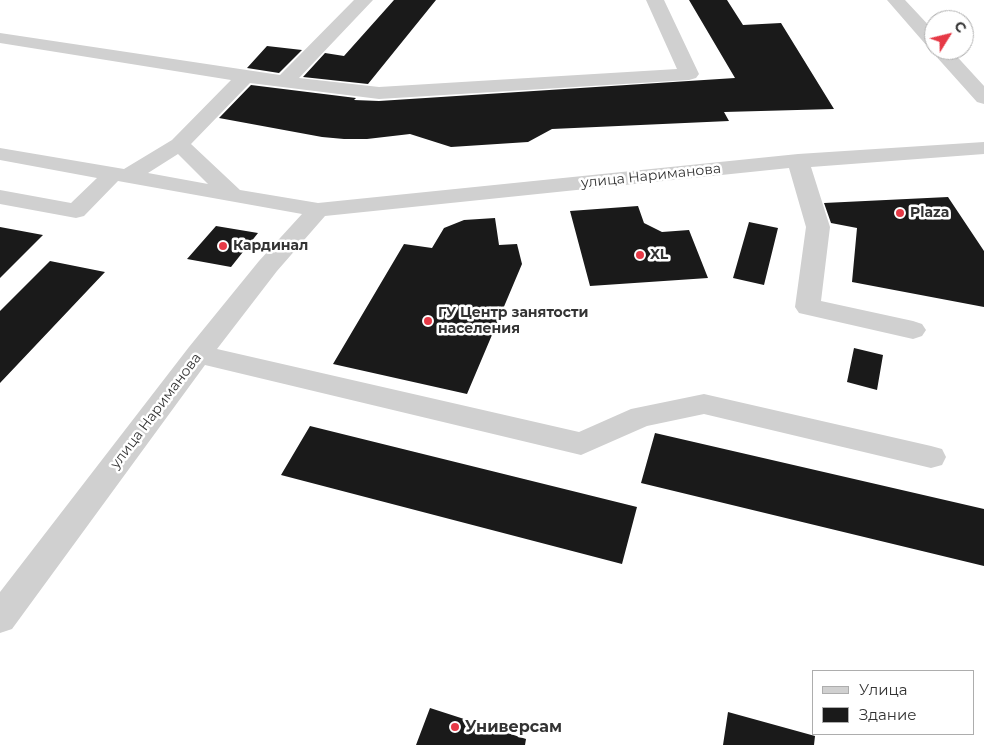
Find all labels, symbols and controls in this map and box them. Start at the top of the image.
north arrow [924,10,974,60]
text: С [950,17,971,36]
street label: улица Нариманова [580,160,722,192]
place label: Plaza [910,205,949,221]
marker: Plaza [894,207,906,219]
place label: Кардинал [233,238,308,254]
marker: Кардинал [217,240,229,252]
place label: XL [650,247,668,263]
marker: XL [634,249,646,261]
place label: ГУ Центр занятости населения [438,305,588,338]
marker: ГУ Центр занятости населения [422,315,434,327]
street label: улица Нариманова [107,350,205,472]
legend [812,670,974,735]
text: Улица [859,680,907,699]
text: Здание [859,705,917,724]
place label: Универсам [465,717,562,737]
marker: Универсам [449,721,461,733]

